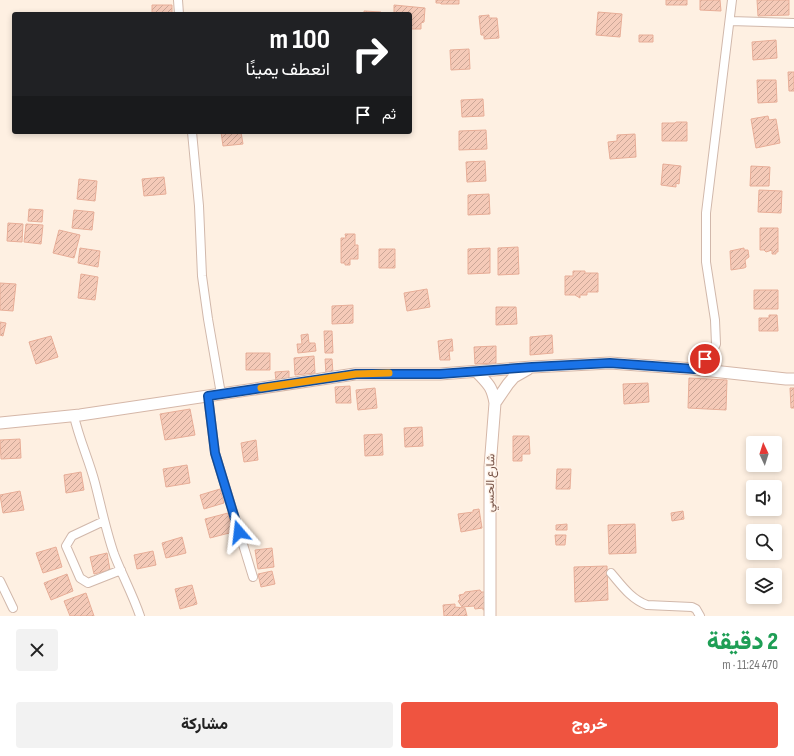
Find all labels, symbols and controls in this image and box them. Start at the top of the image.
text: 100 m [269,23,330,56]
icon: right [344,28,396,80]
text: انعطف يمينًا [245,59,330,80]
icon: arrive [352,104,374,126]
text: ثم [382,105,396,124]
pin [688,342,722,376]
icon: arrive [694,348,716,370]
north arrow [746,436,782,472]
map controls [746,436,782,604]
street label: شارع الحسي [482,454,501,512]
button: sound [746,480,782,516]
position arrow [218,511,260,553]
button: search [746,524,782,560]
button: layers [746,568,782,604]
text: 2 دقيقة [707,627,778,656]
button: close [16,629,58,671]
text: 470 m · 11:24 [722,657,778,673]
button: مشاركة [16,702,393,748]
button: خروج [401,702,778,748]

